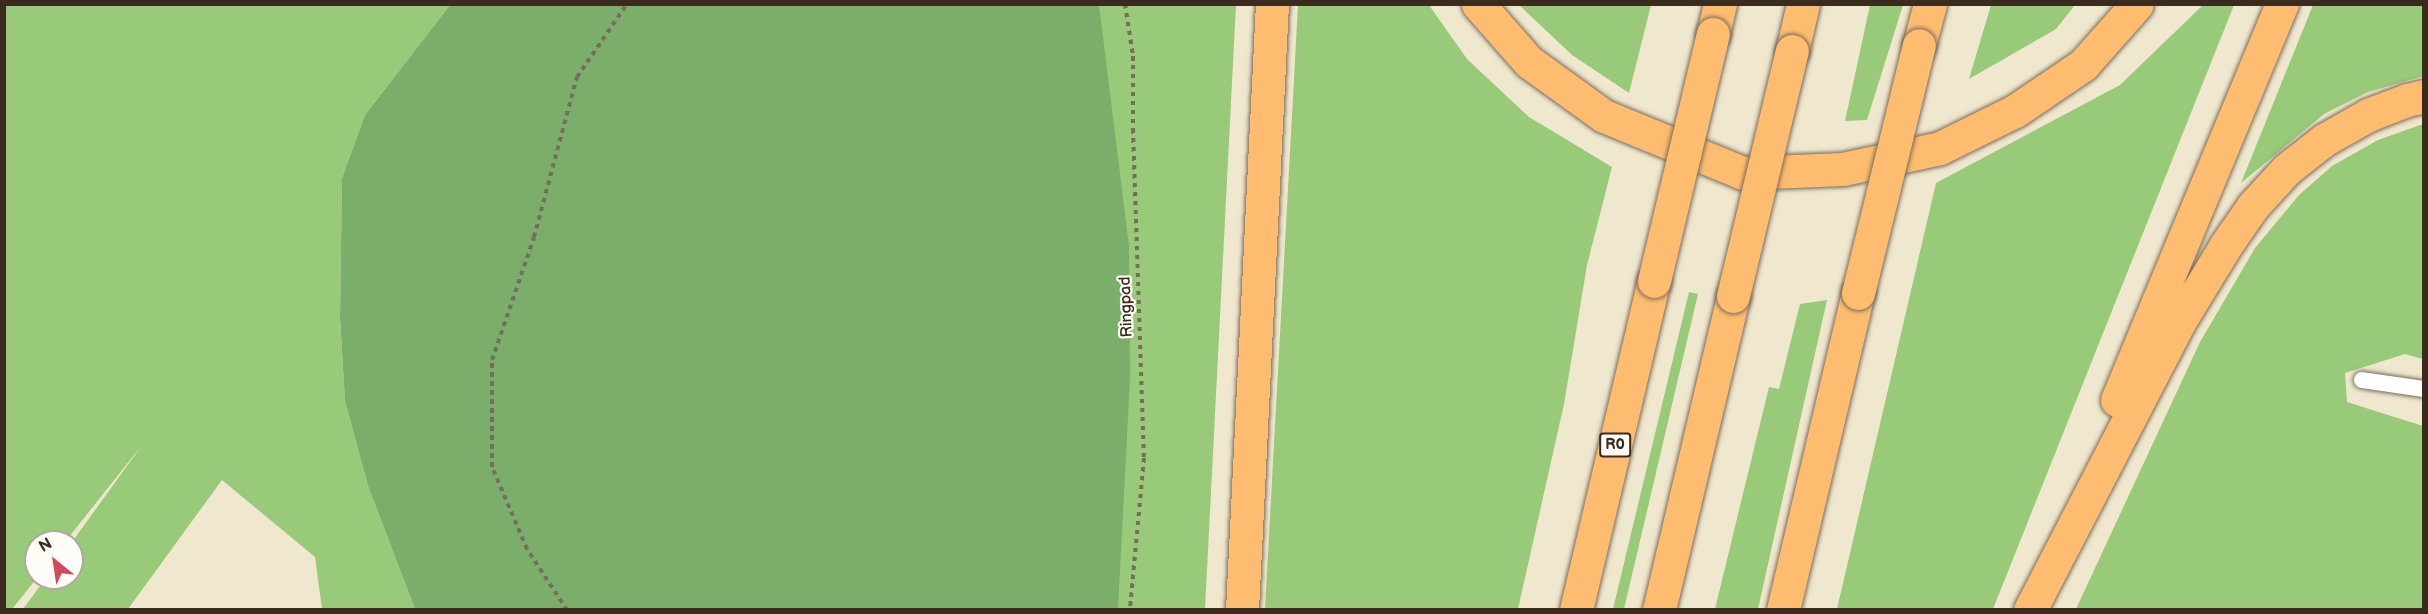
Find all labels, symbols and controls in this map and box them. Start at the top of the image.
street label: Ringpad [1116,276,1138,338]
road number: R0 [1598,433,1632,457]
north arrow [24,530,84,590]
text: N [36,534,56,557]

